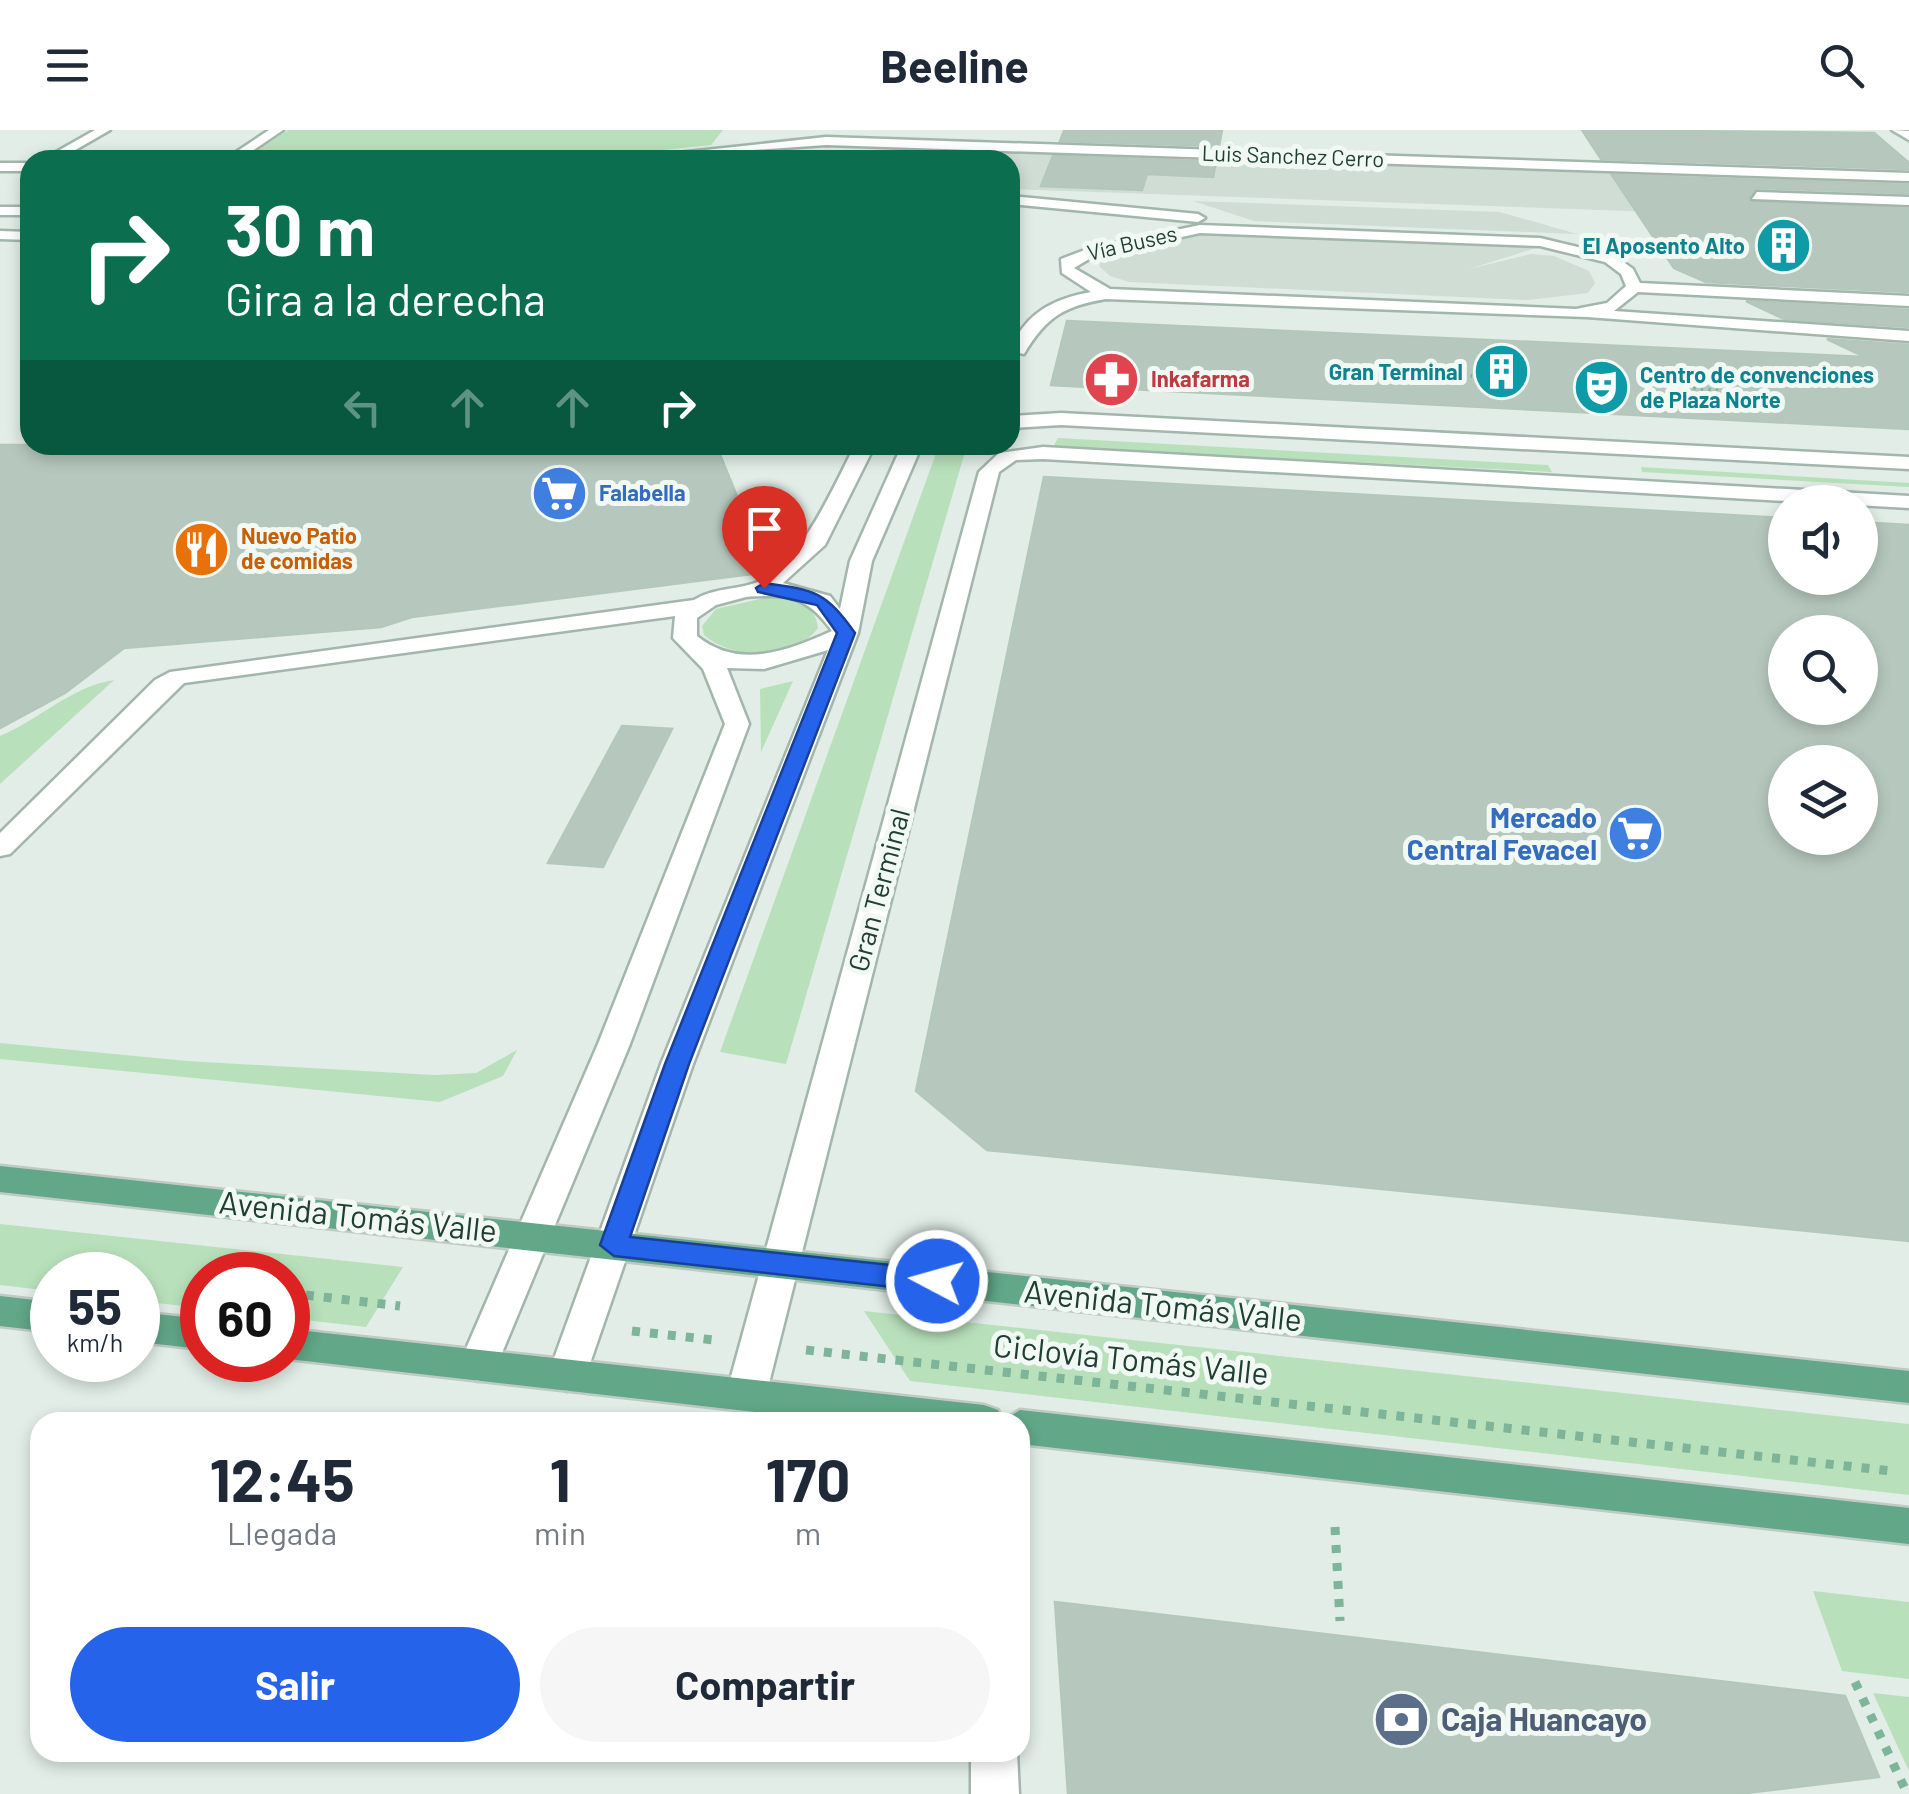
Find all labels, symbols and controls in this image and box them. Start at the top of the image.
icon: menu [40,38,95,93]
text: Beeline [880,38,1029,92]
icon: search [1814,38,1869,93]
street label: Luis Sanchez Cerro [1201,139,1385,171]
text: 30 m [225,186,375,270]
icon: right [60,190,190,320]
building icon: El Aposento Alto [1754,216,1814,276]
street label: Vía Buses [1084,219,1179,265]
place label: El Aposento Alto [1582,232,1745,258]
text: Gira a la derecha [225,271,546,325]
building icon: Gran Terminal [1472,342,1532,402]
pharmacy icon: Inkafarma [1082,349,1142,409]
place label: Gran Terminal [1329,358,1463,384]
theatre icon: Centro de convenciones de Plaza Norte [1571,358,1631,418]
place label: Centro de convenciones de Plaza Norte [1640,361,1874,412]
place label: Inkafarma [1151,365,1250,391]
icon: left [335,380,390,435]
icon: ahead [440,380,495,435]
icon: ahead [545,380,600,435]
icon: right [650,380,705,435]
supermarket icon: Falabella [530,463,590,523]
place label: Falabella [599,479,686,505]
map controls [1768,485,1878,855]
button: sound [1768,485,1878,595]
pin [722,486,807,589]
icon: arrive [737,501,792,556]
restaurant icon: Nuevo Patio de comidas [172,519,232,579]
place label: Nuevo Patio de comidas [241,522,357,573]
button: search [1768,615,1878,725]
button: layers [1768,745,1878,855]
place label: Mercado Central Fevacel [1407,800,1597,866]
street label: Gran Terminal [840,804,916,975]
supermarket icon: Mercado Central Fevacel [1606,804,1666,864]
street label: Avenida Tomás Valle [217,1182,499,1249]
position arrow [885,1229,989,1333]
speed limit sign: 60 [180,1252,310,1382]
street label: Avenida Tomás Valle [1022,1271,1304,1338]
text: 55 [68,1275,122,1335]
street label: Ciclovía Tomás Valle [992,1325,1271,1391]
text: km/h [67,1327,123,1357]
text: 12:45 [209,1442,355,1514]
text: 1 [549,1442,571,1514]
text: 170 [765,1442,851,1514]
text: Llegada [227,1513,337,1551]
text: min [534,1513,586,1551]
text: m [795,1513,821,1551]
button: Salir [70,1627,520,1742]
button: Compartir [540,1627,990,1742]
bank icon: Caja Huancayo [1372,1690,1432,1750]
place label: Caja Huancayo [1441,1699,1647,1737]

